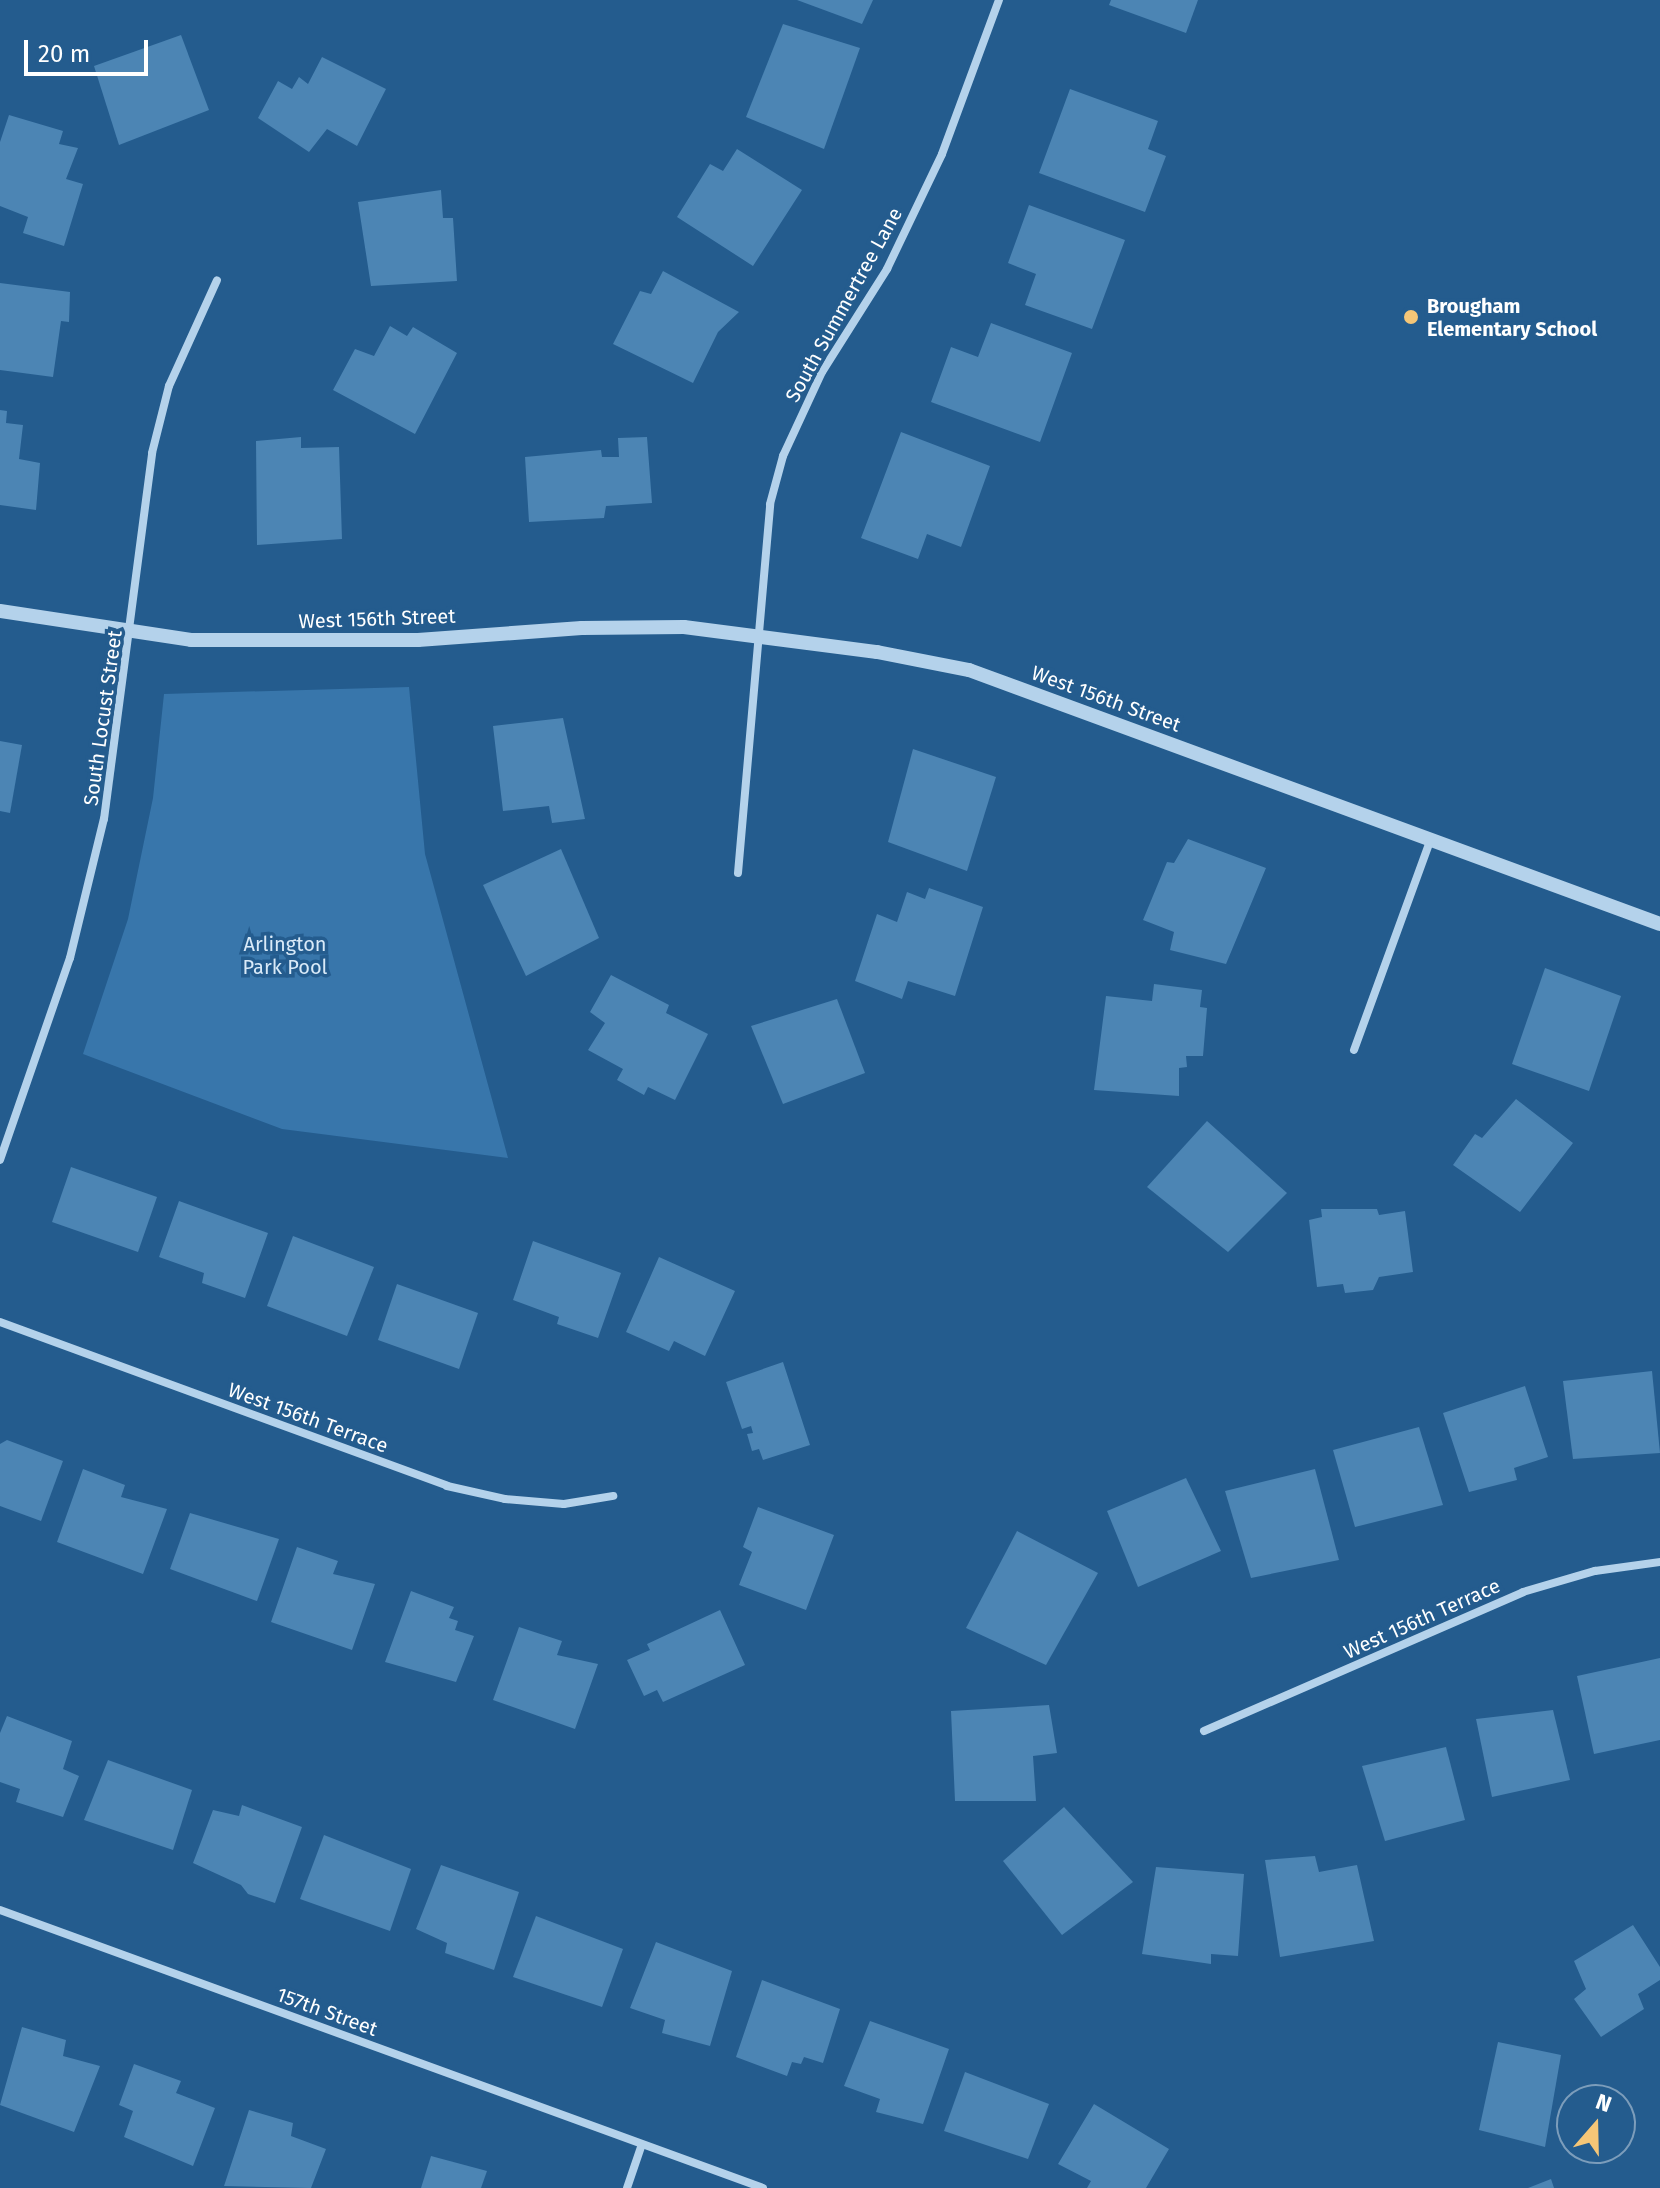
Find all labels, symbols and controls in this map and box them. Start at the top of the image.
scale bar [28,24,152,74]
text: 20 m [38,40,90,68]
street label: South Summertree Lane [781,204,907,406]
place label: Brougham Elementary School [1427,294,1597,341]
marker: Brougham Elementary School [1402,308,1420,326]
street label: West 156th Street [298,604,456,634]
street label: South Locust Street [79,629,127,807]
street label: West 156th Street [1028,661,1184,737]
park label: Arlington Park Pool [243,933,327,980]
street label: West 156th Terrace [225,1378,391,1458]
street label: West 156th Terrace [1340,1574,1504,1664]
street label: 157th Street [273,1983,381,2041]
north arrow [1556,2084,1636,2164]
text: N [1592,2088,1615,2118]

